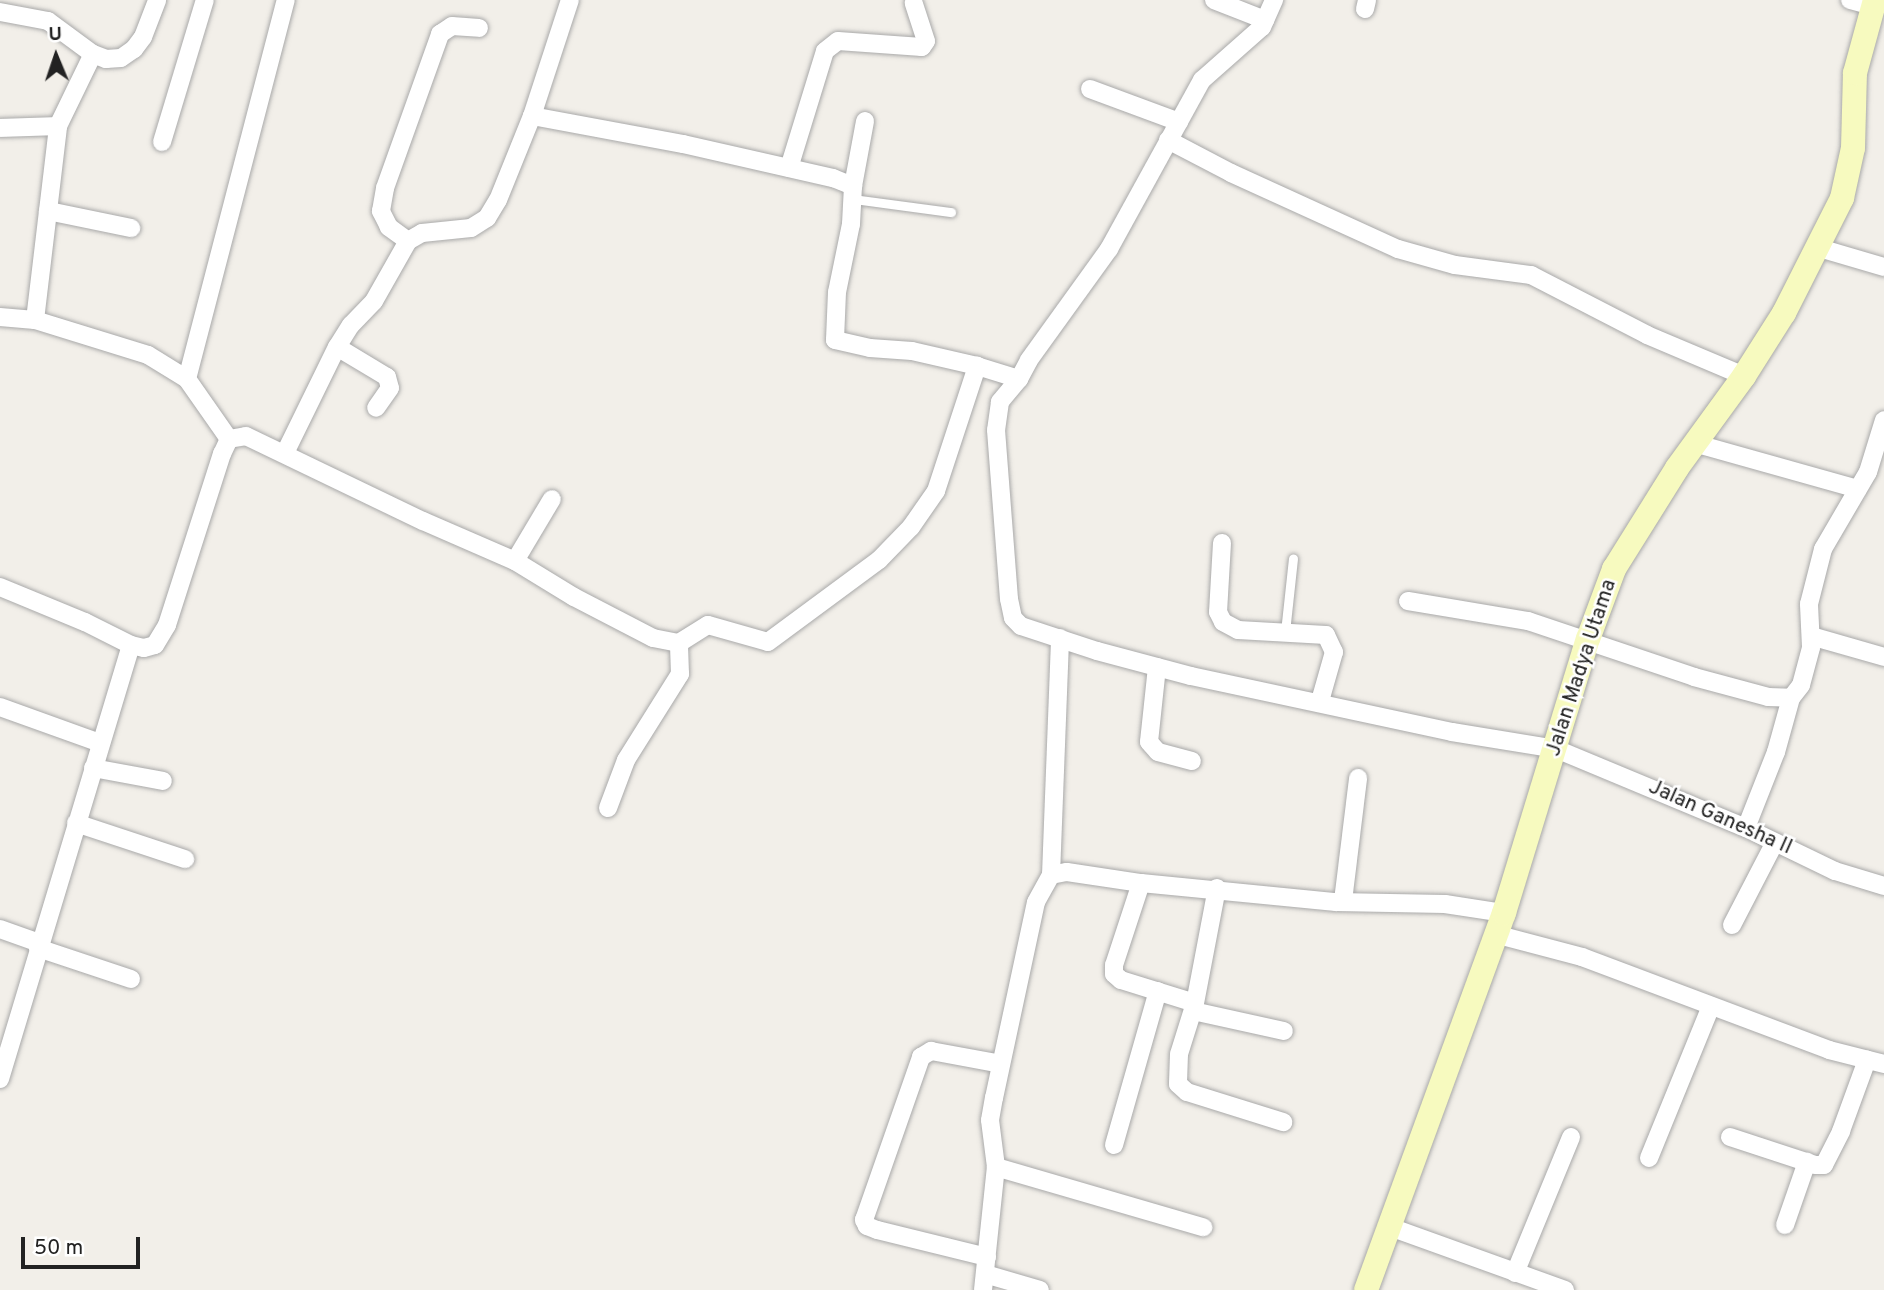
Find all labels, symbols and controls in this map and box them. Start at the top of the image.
north arrow [21,21,91,91]
text: U [48,23,62,47]
street label: Jalan Madya Utama [1541,576,1623,760]
street label: Jalan Ganesha II [1644,775,1796,861]
scale bar [24,1224,144,1268]
text: 50 m [34,1235,83,1262]

